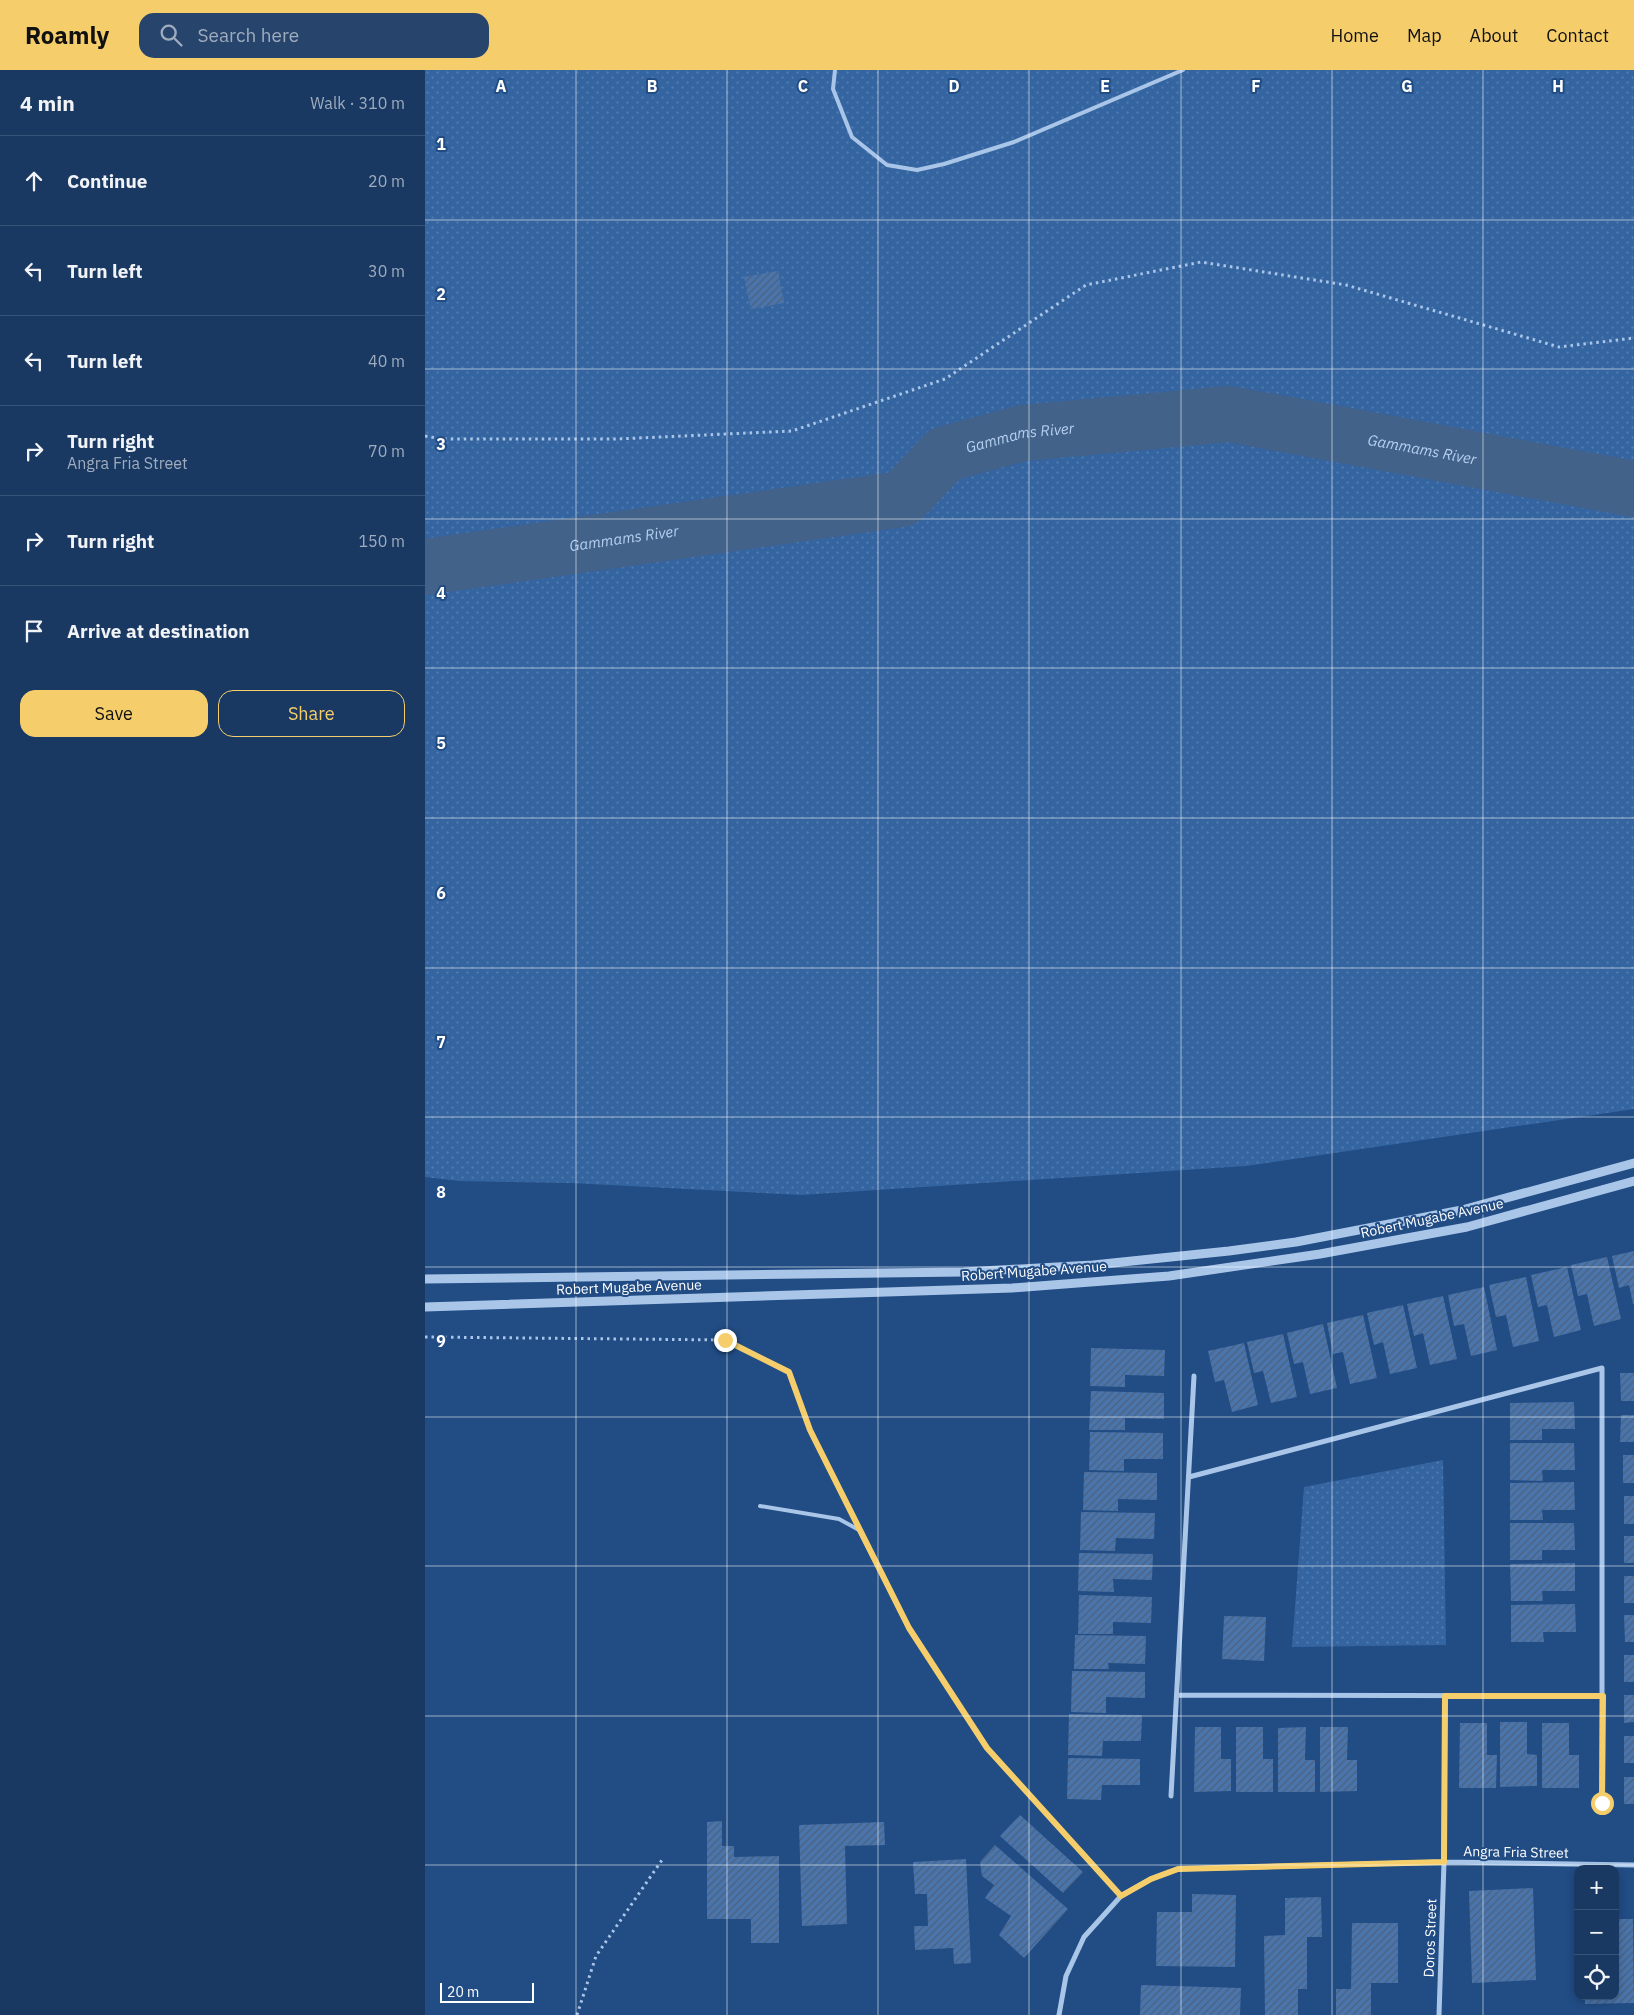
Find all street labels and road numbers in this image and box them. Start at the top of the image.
street label: Robert Mugabe Avenue [1359,1194,1505,1242]
street label: Robert Mugabe Avenue [961,1257,1108,1285]
street label: Robert Mugabe Avenue [556,1275,702,1299]
street label: Angra Fria Street [1463,1842,1569,1862]
street label: Doros Street [1420,1898,1440,1978]

